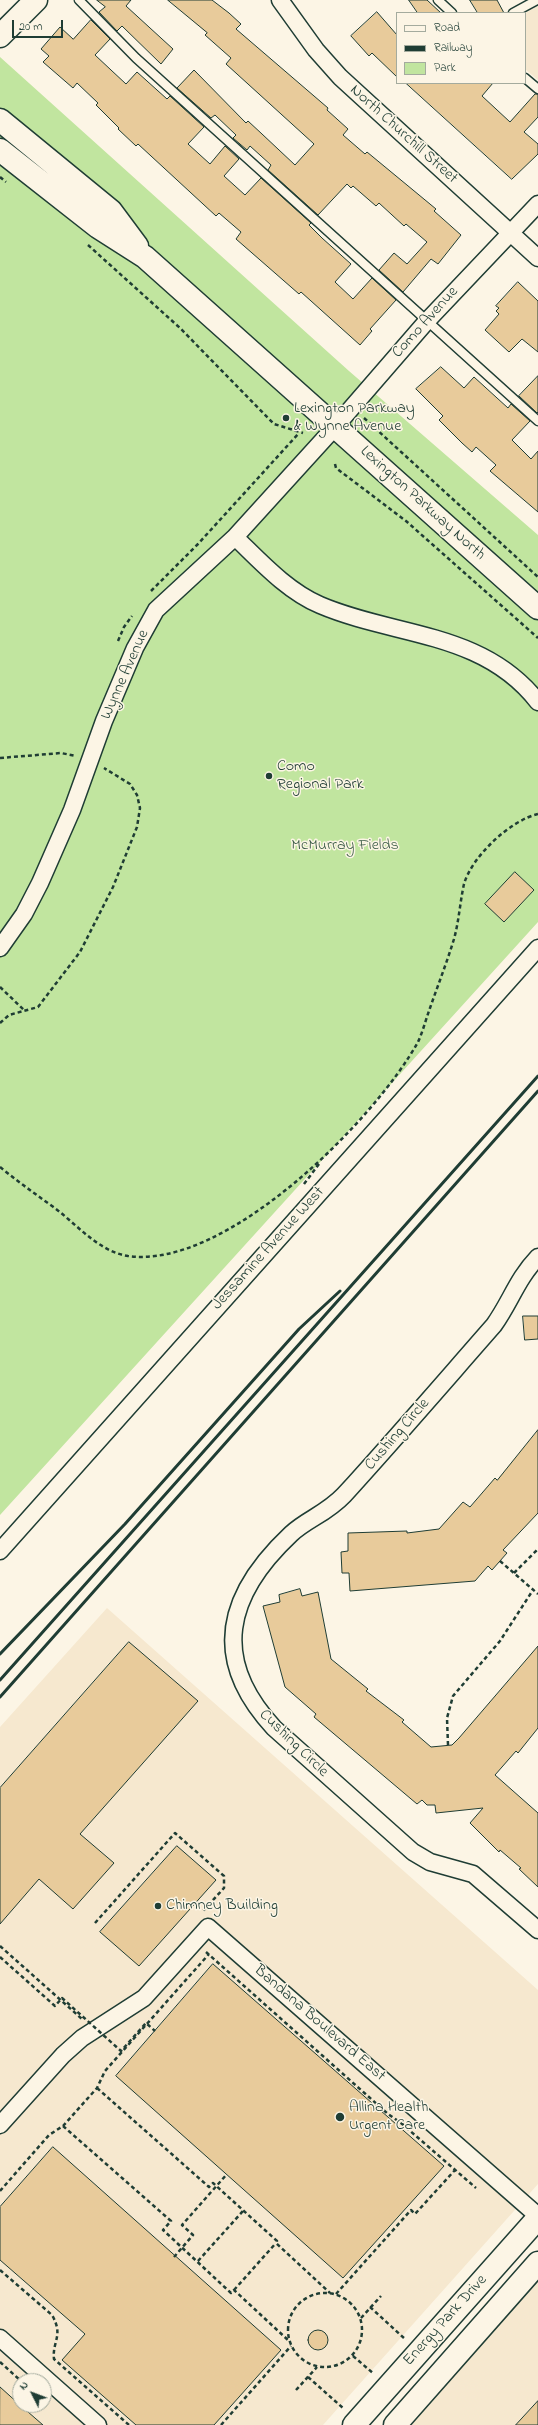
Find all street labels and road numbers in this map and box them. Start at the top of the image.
street label: North Churchill Street [345,81,461,189]
street label: Como Avenue [389,283,463,363]
street label: Lexington Parkway North [355,443,489,565]
street label: Wynne Avenue [98,627,154,723]
street label: Jessamine Avenue West [209,1183,329,1315]
street label: Cushing Circle [361,1395,435,1475]
street label: Cushing Circle [254,1706,332,1782]
street label: Bandana Boulevard East [249,1962,389,2086]
street label: Energy Park Drive [400,2271,492,2371]

